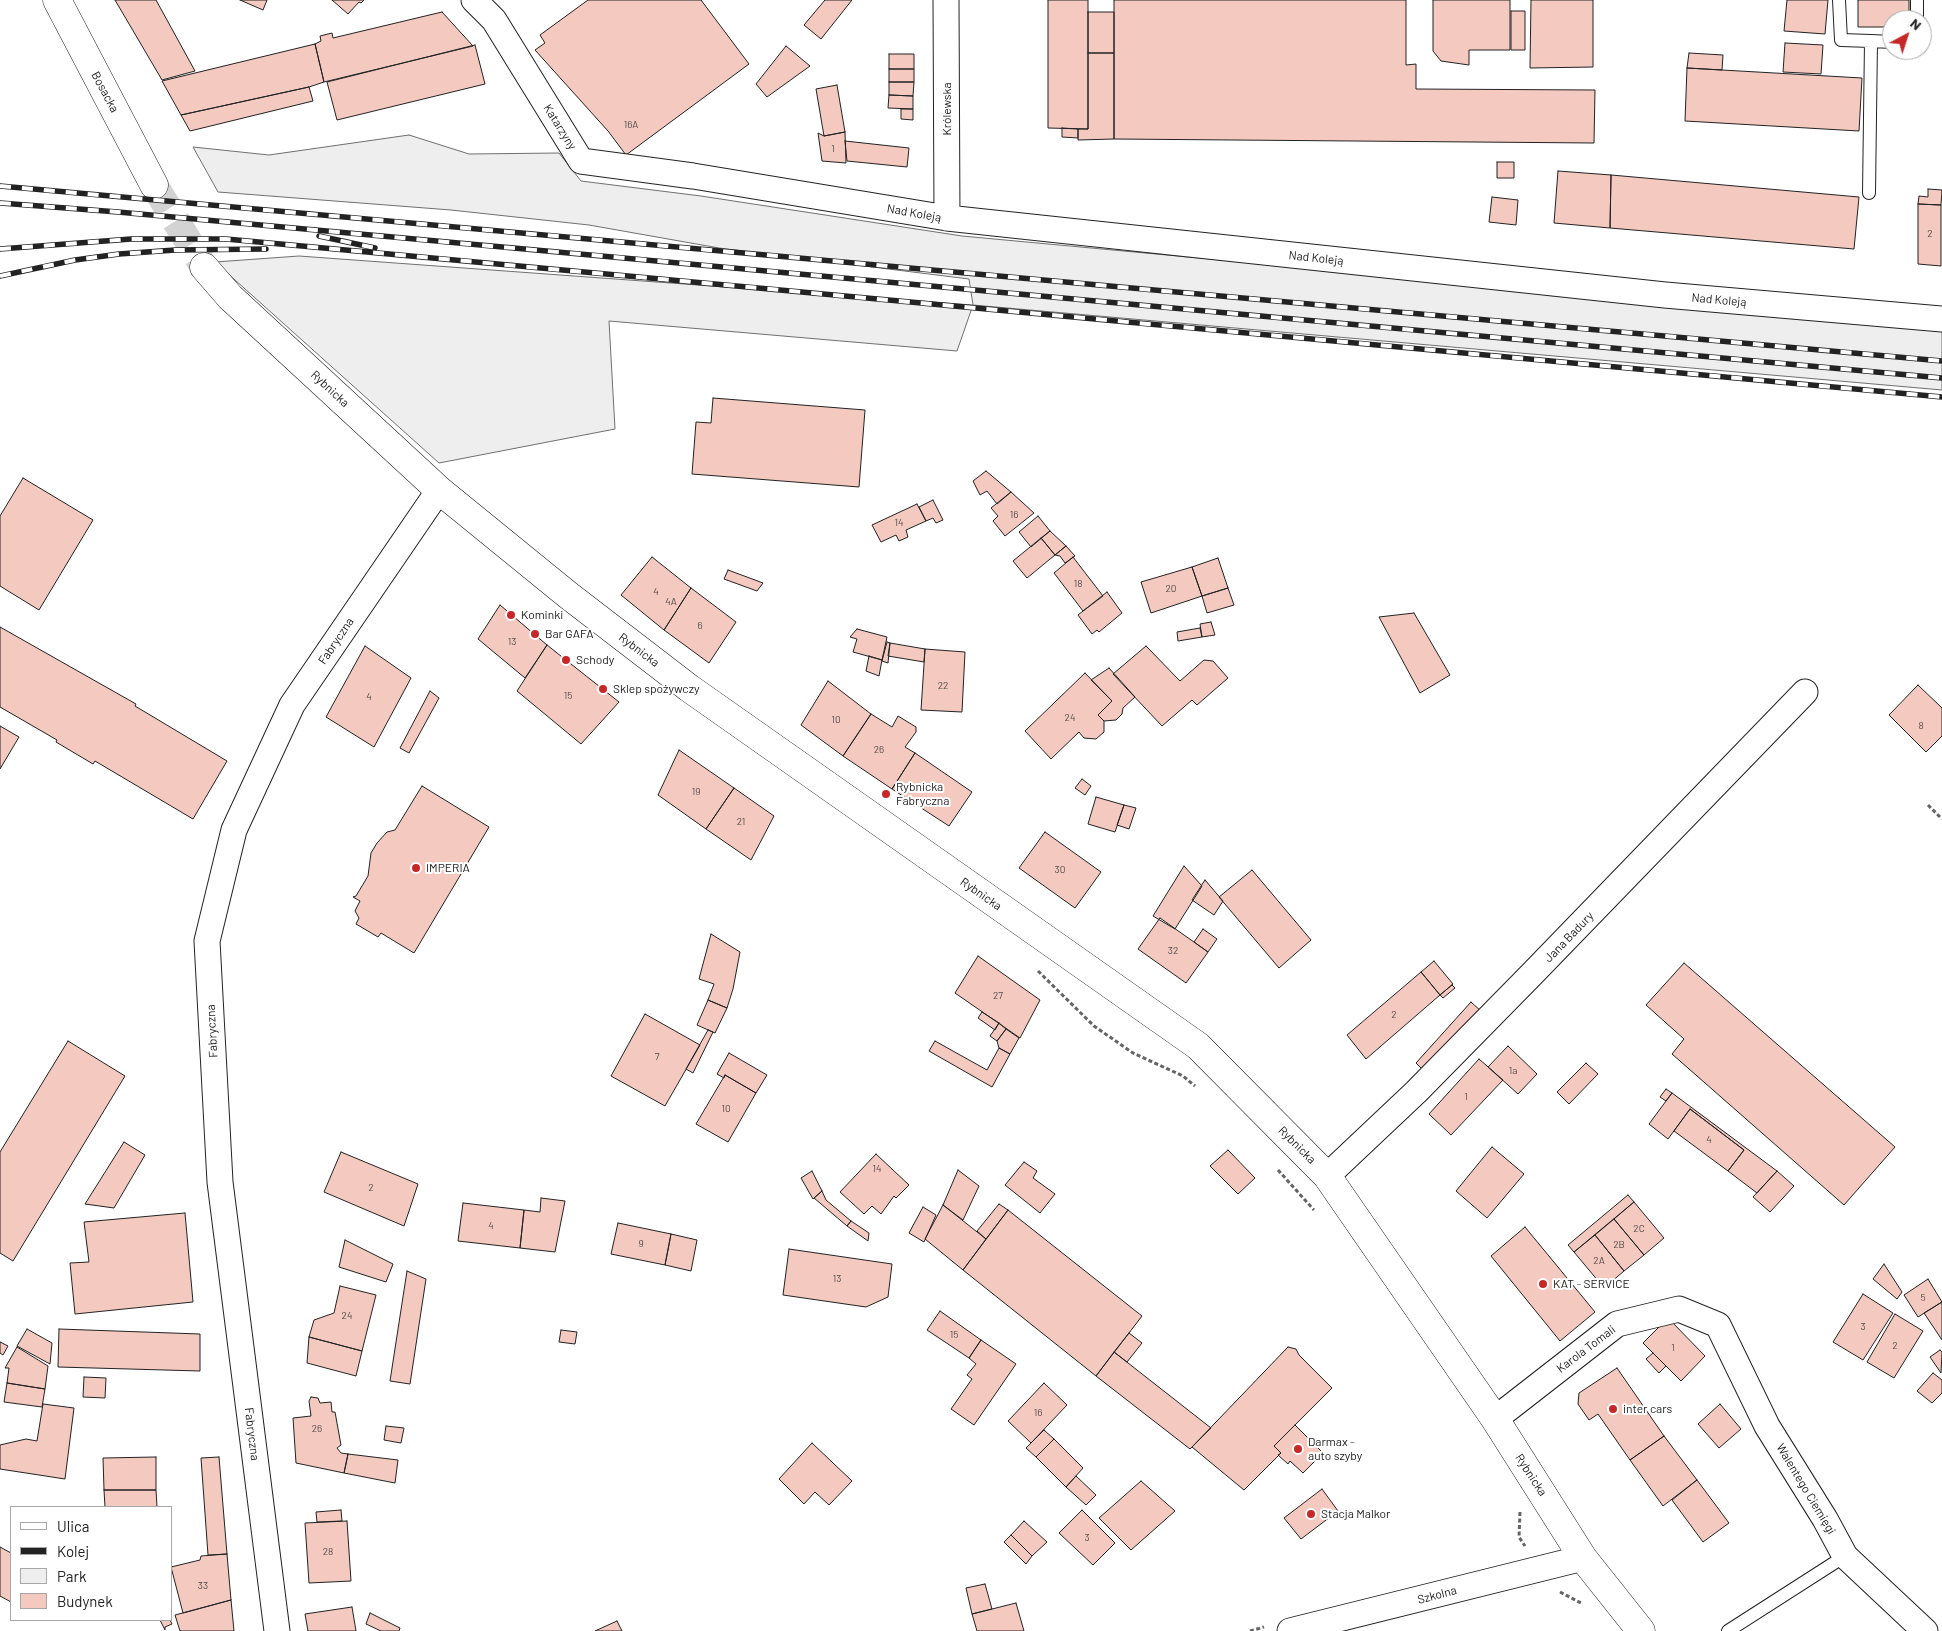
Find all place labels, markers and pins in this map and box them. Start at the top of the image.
place label: Kominki [521,608,563,622]
marker: Kominki [505,609,517,621]
place label: Bar GAFA [545,627,593,641]
marker: Bar GAFA [529,628,541,640]
place label: Schody [576,653,614,667]
marker: Schody [560,654,572,666]
place label: Sklep spożywczy [613,682,700,696]
marker: Sklep spożywczy [597,683,609,695]
place label: Rybnicka Fabryczna [896,780,949,808]
marker: Rybnicka Fabryczna [880,788,892,800]
place label: IMPERIA [426,861,470,875]
marker: IMPERIA [410,862,422,874]
place label: KAT - SERVICE [1553,1277,1630,1291]
marker: KAT - SERVICE [1537,1278,1549,1290]
place label: inter cars [1623,1402,1672,1416]
marker: inter cars [1607,1403,1619,1415]
place label: Darmax - auto szyby [1308,1435,1362,1463]
marker: Darmax - auto szyby [1292,1443,1304,1455]
place label: Stacja Malkor [1321,1507,1390,1521]
marker: Stacja Malkor [1305,1508,1317,1520]

